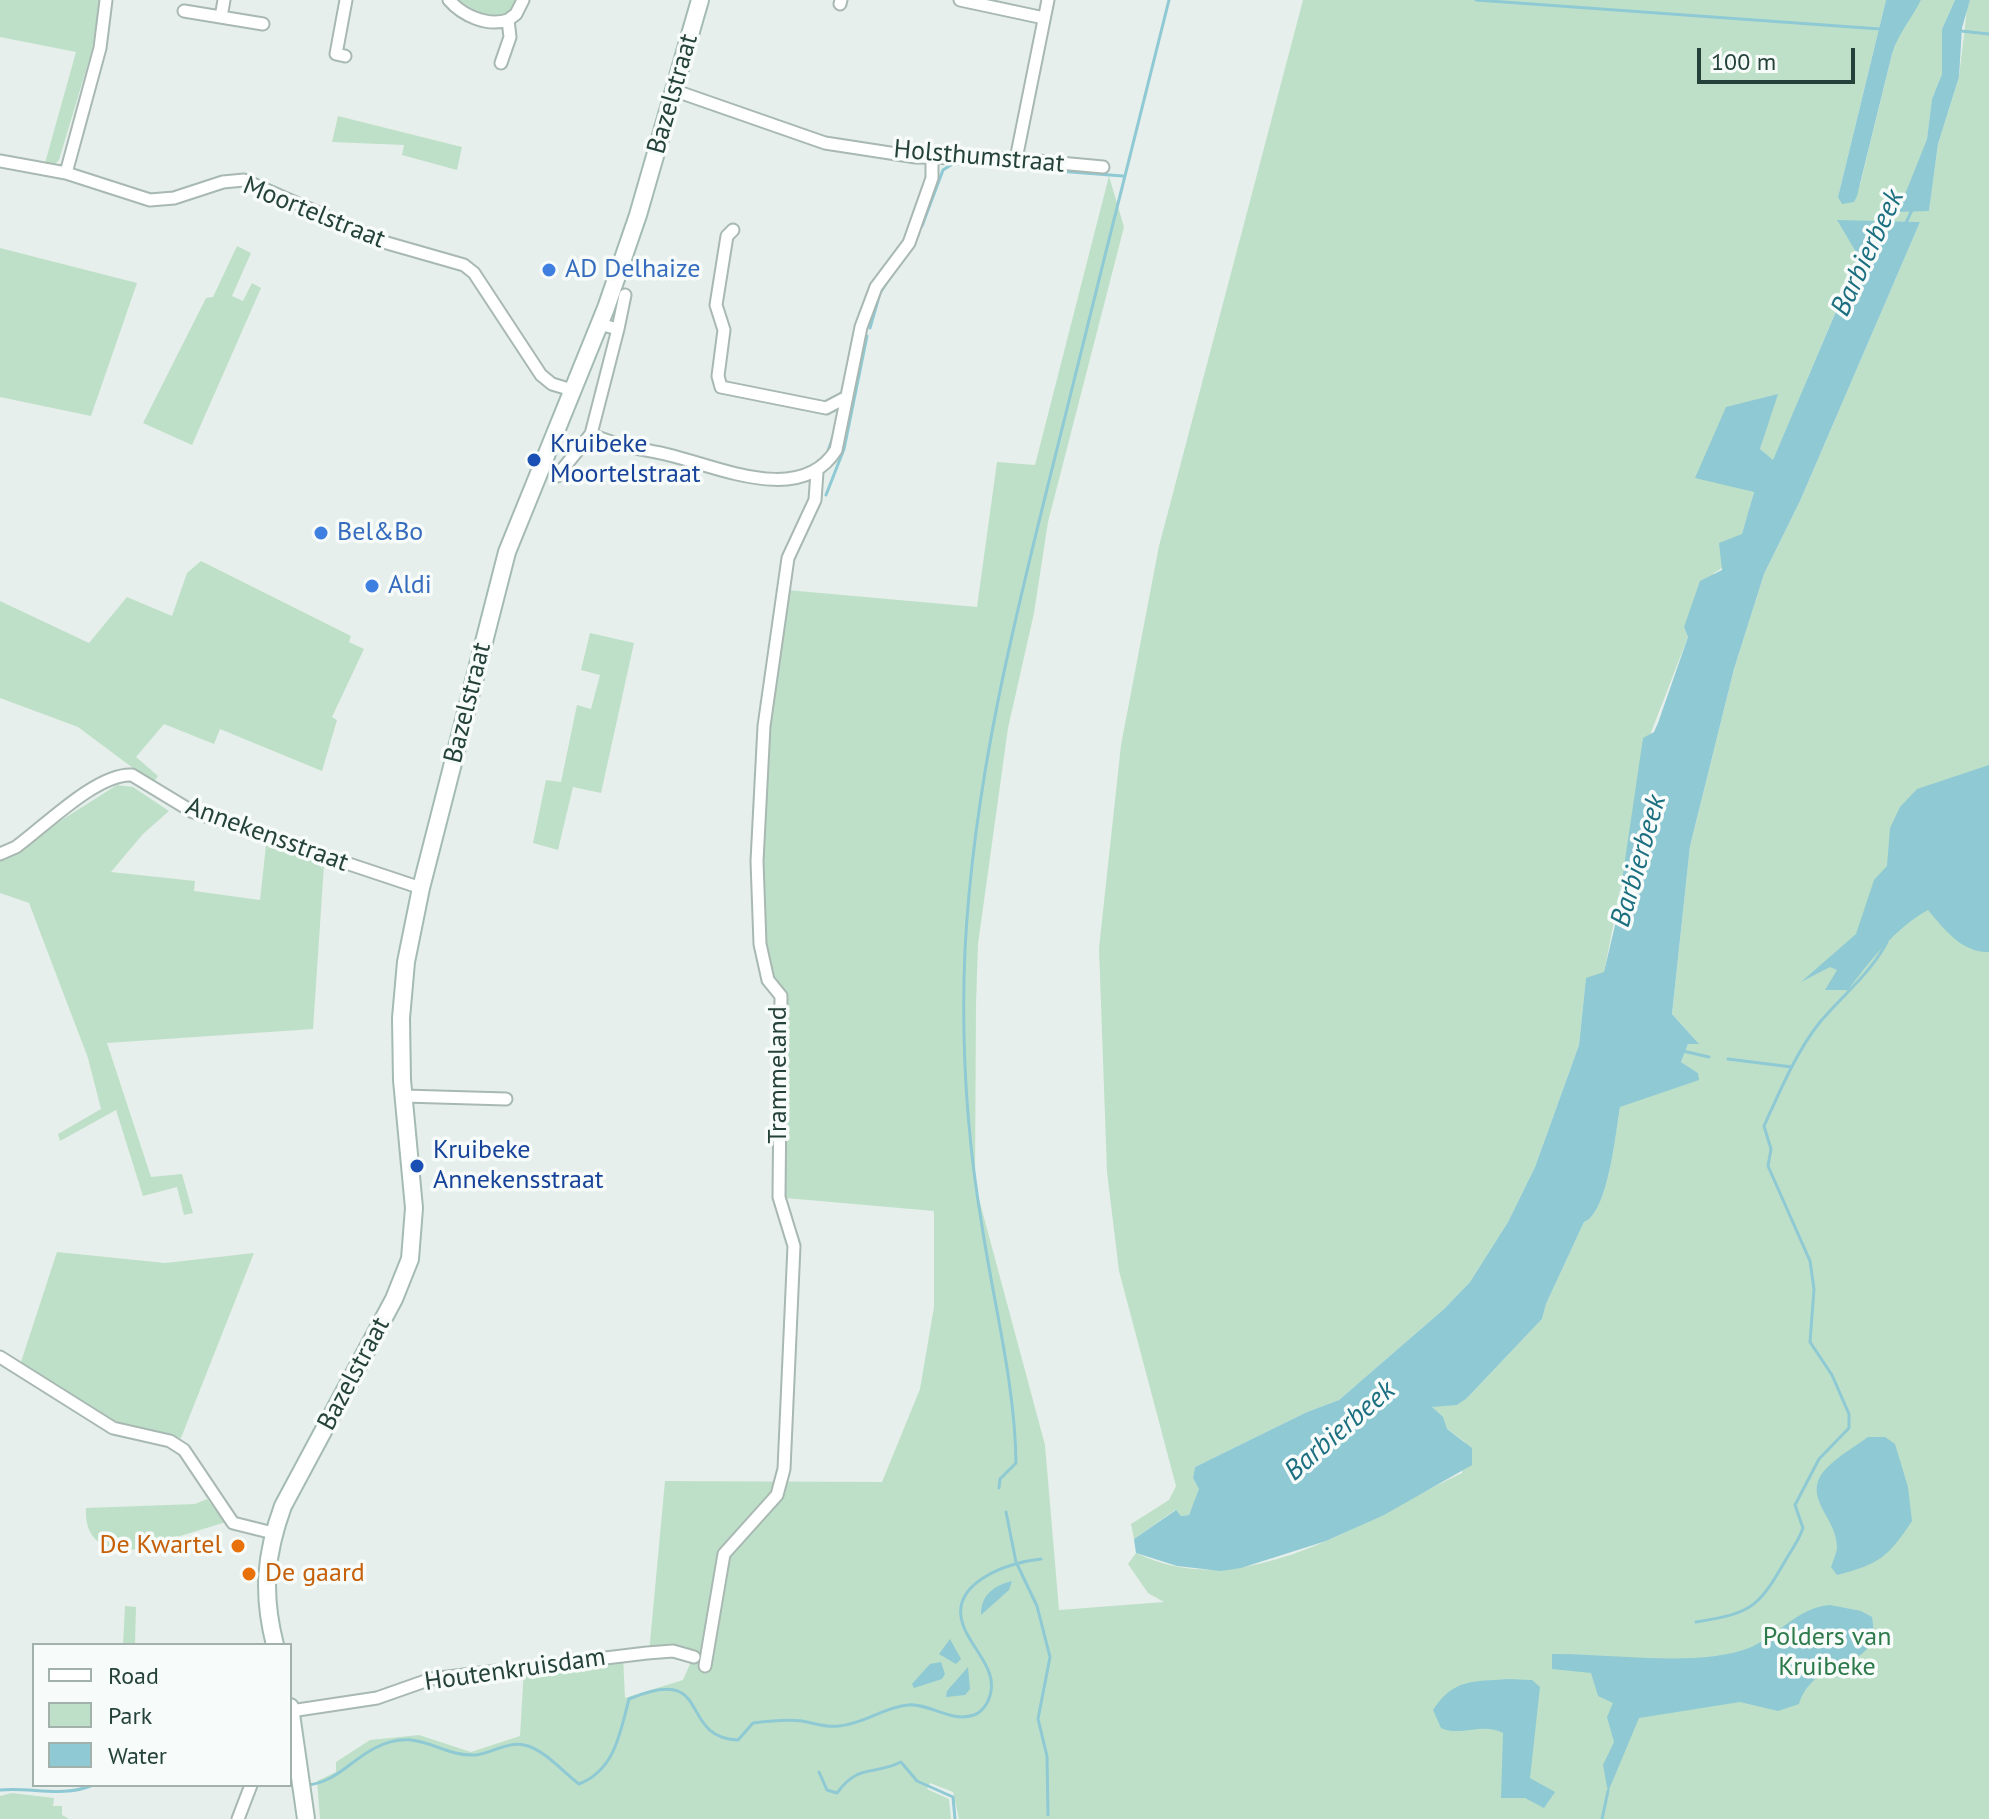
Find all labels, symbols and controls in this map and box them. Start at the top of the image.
street label: Bazelstraat [641,30,705,158]
scale bar [1701,32,1859,82]
text: 100 m [1711,46,1776,77]
street label: Holsthumstraat [892,134,1066,180]
street label: Moortelstraat [238,170,390,256]
water label: Barbierbeek [1824,185,1912,321]
place label: AD Delhaize [565,254,700,286]
marker: AD Delhaize [540,261,558,279]
place label: Kruibeke Moortelstraat [550,429,701,490]
marker: Kruibeke Moortelstraat [525,451,543,469]
place label: Bel&Bo [337,517,423,549]
marker: Bel&Bo [312,524,330,542]
place label: Aldi [388,570,432,602]
marker: Aldi [363,577,381,595]
street label: Bazelstraat [438,639,498,767]
street label: Annekensstraat [182,791,352,879]
water label: Barbierbeek [1604,791,1674,931]
street label: Trammeland [763,1006,795,1144]
place label: Kruibeke Annekensstraat [433,1135,604,1196]
marker: Kruibeke Annekensstraat [408,1157,426,1175]
street label: Bazelstraat [311,1312,397,1436]
water label: Barbierbeek [1278,1374,1402,1488]
place label: De Kwartel [99,1530,222,1562]
marker: De Kwartel [229,1537,247,1555]
place label: De gaard [265,1558,365,1590]
marker: De gaard [240,1565,258,1583]
park label: Polders van Kruibeke [1763,1622,1891,1684]
street label: Houtenkruisdam [422,1642,608,1698]
legend [32,1643,292,1787]
text: Road [108,1660,159,1691]
text: Park [108,1700,152,1731]
text: Water [108,1740,167,1771]

